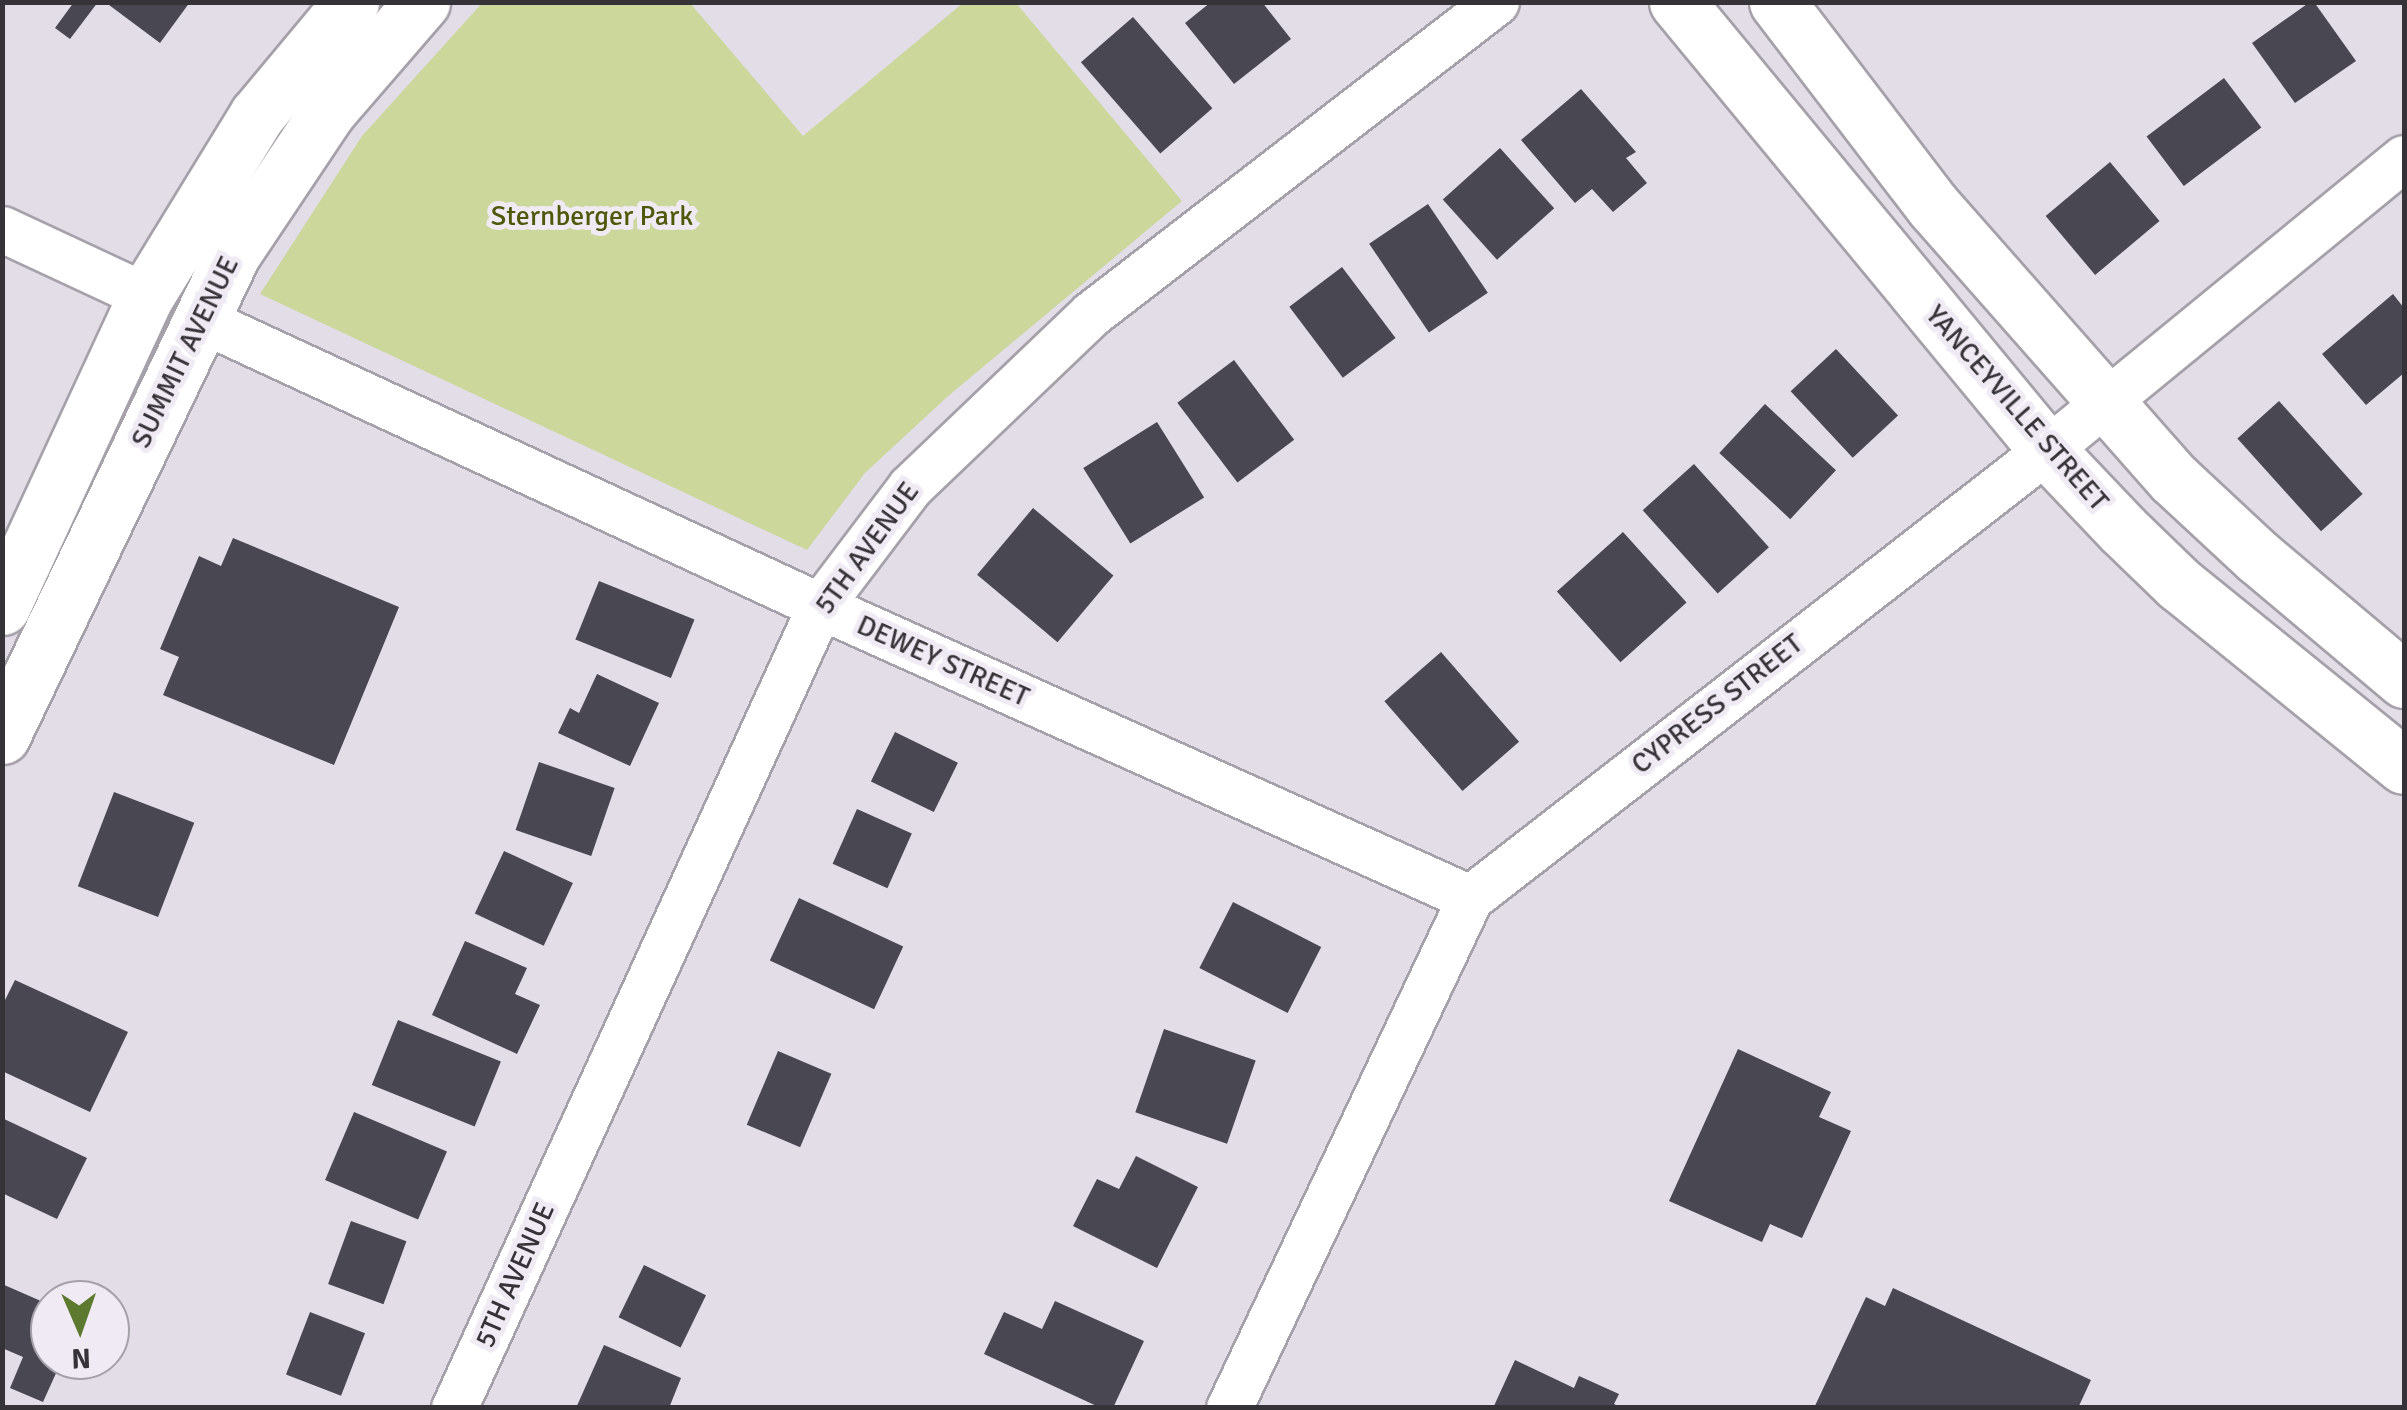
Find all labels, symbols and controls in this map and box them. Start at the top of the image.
park label: Sternberger Park [491,199,693,233]
street label: SUMMIT AVENUE [124,251,246,453]
street label: YANCEYVILLE STREET [1919,298,2115,518]
street label: 5TH AVENUE [808,475,926,621]
street label: DEWEY STREET [852,608,1034,714]
street label: CYPRESS STREET [1625,627,1809,781]
street label: 5TH AVENUE [468,1197,562,1353]
north arrow [30,1280,130,1380]
text: N [71,1341,91,1375]

